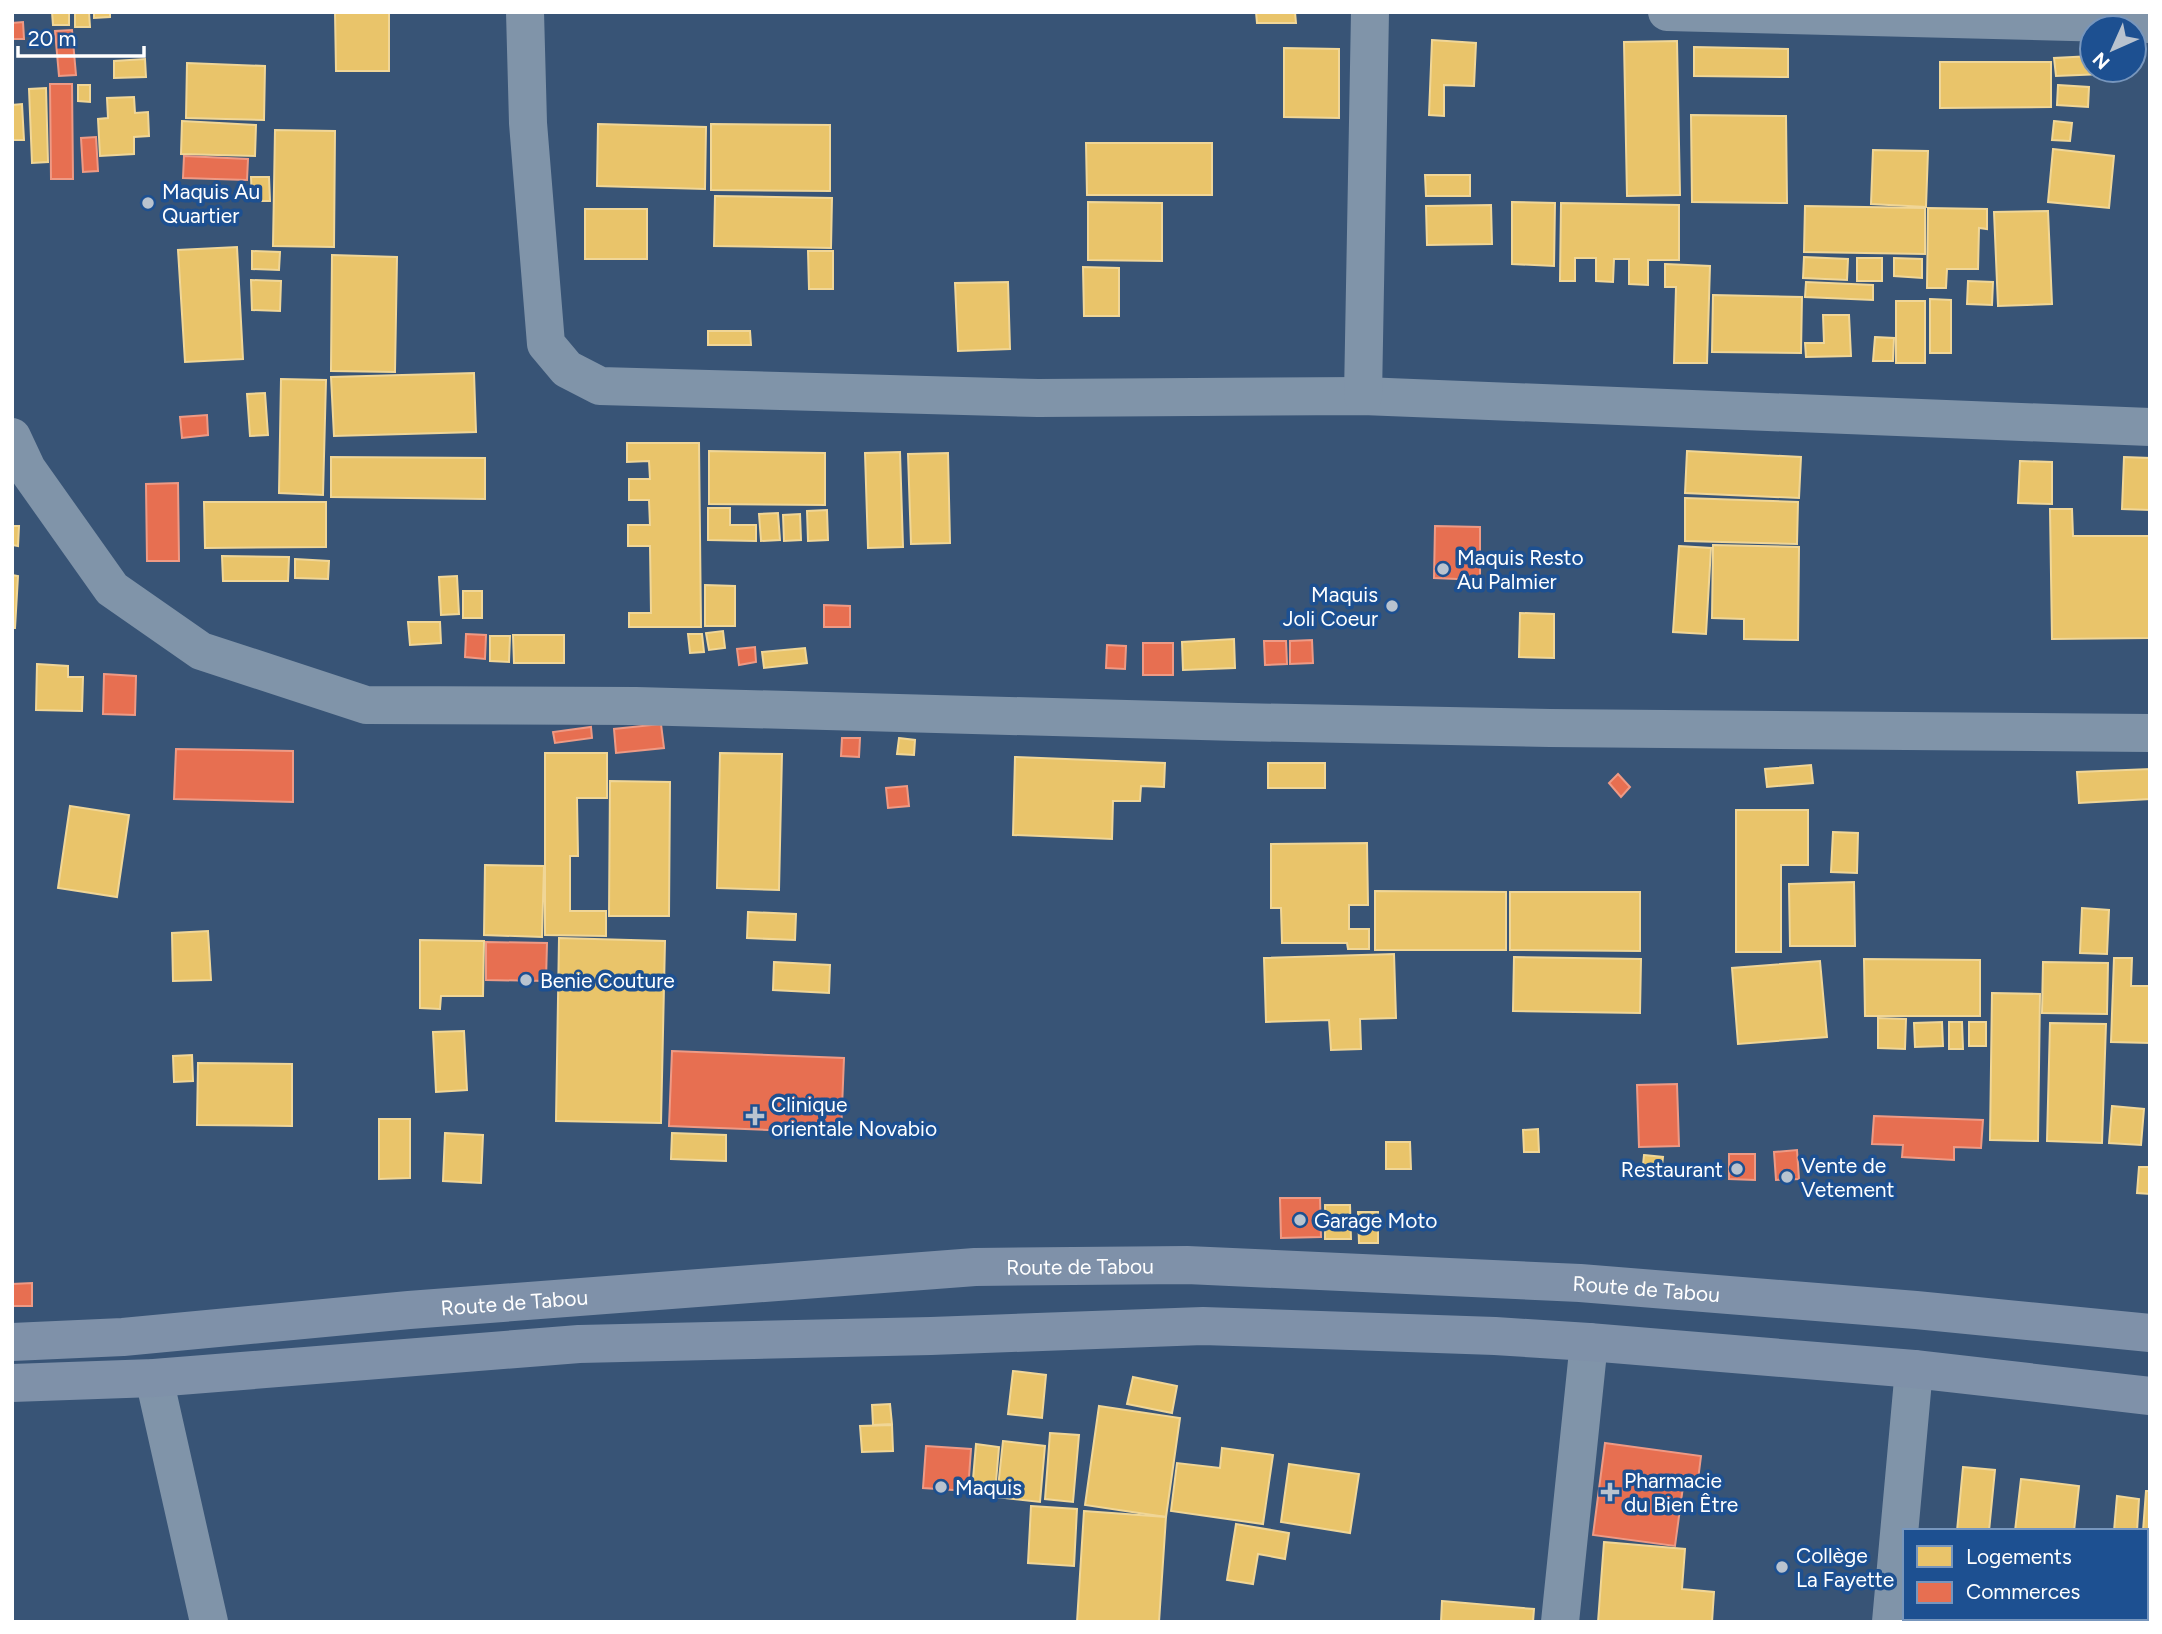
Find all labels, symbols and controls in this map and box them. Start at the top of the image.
scale bar [18,14,144,58]
north arrow [2078,14,2148,84]
text: 20 m [28,26,76,51]
text: N [2088,47,2115,74]
place label: Maquis Au Quartier [162,179,260,228]
marker: Maquis Au Quartier [140,195,156,211]
place label: Maquis Resto Au Palmier [1457,545,1584,594]
marker: Maquis Resto Au Palmier [1435,561,1451,577]
place label: Maquis Joli Coeur [1283,582,1378,631]
marker: Maquis Joli Coeur [1384,598,1400,614]
place label: Benie Couture [540,968,675,993]
marker: Benie Couture [518,972,534,988]
place label: Clinique orientale Novabio [771,1092,937,1141]
marker: Clinique orientale Novabio [745,1106,765,1126]
place label: Vente de Vetement [1801,1153,1895,1202]
place label: Restaurant [1621,1157,1723,1182]
marker: Restaurant [1729,1161,1745,1177]
marker: Vente de Vetement [1779,1169,1795,1185]
place label: Garage Moto [1314,1208,1437,1233]
marker: Garage Moto [1292,1212,1308,1228]
street label: Route de Tabou [1006,1253,1154,1279]
street label: Route de Tabou [1572,1270,1721,1307]
street label: Route de Tabou [440,1284,589,1320]
place label: Pharmacie du Bien Être [1624,1468,1738,1517]
place label: Maquis [955,1475,1022,1500]
marker: Maquis [933,1479,949,1495]
marker: Pharmacie du Bien Être [1602,1484,1618,1500]
legend [1903,1529,2148,1620]
place label: Collège La Fayette [1796,1543,1894,1592]
text: Logements [1966,1544,2072,1569]
marker: Collège La Fayette [1774,1559,1790,1575]
text: Commerces [1966,1579,2080,1604]

